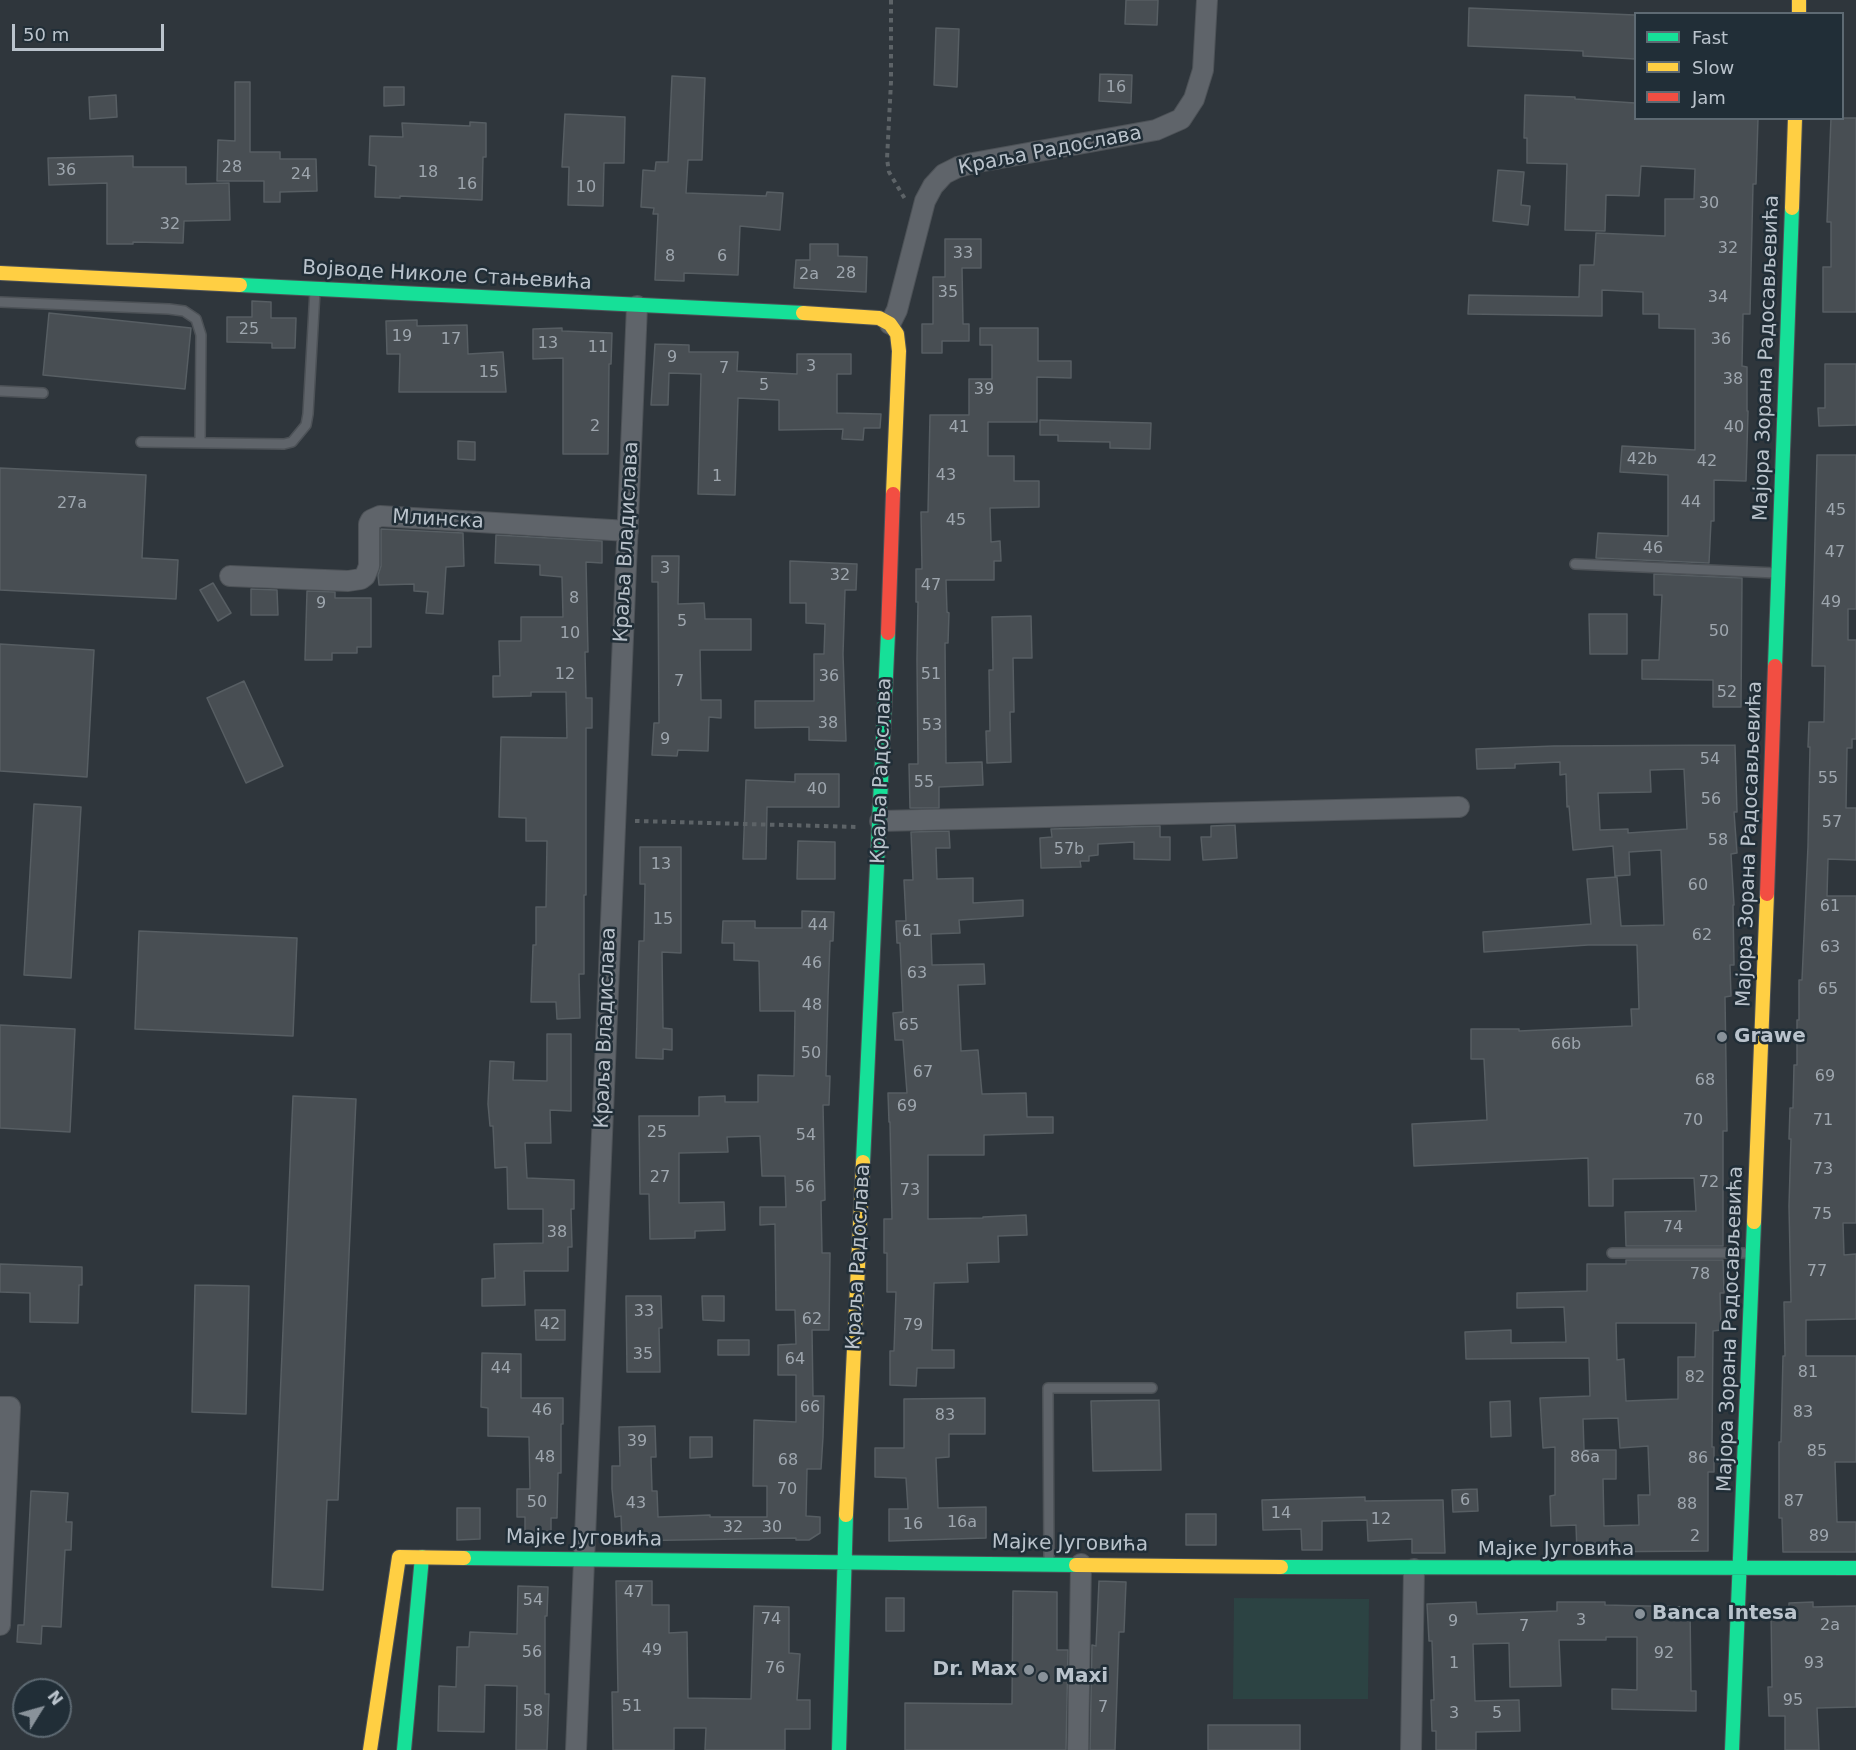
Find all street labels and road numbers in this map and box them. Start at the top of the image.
street label: Краља Радослава [956,121,1144,181]
street label: Мајора Зорана Радосављевића [1749,195,1785,521]
street label: Војводе Николе Стањевића [302,256,592,296]
street label: Краља Владислава [610,441,644,643]
street label: Млинска [392,506,484,534]
street label: Краља Радослава [867,678,897,864]
street label: Мајора Зорана Радосављевића [1732,681,1768,1007]
street label: Краља Владислава [590,927,622,1129]
street label: Краља Радослава [842,1163,876,1351]
street label: Мајора Зорана Радосављевића [1713,1166,1749,1492]
street label: Мајке Југовића [506,1526,662,1552]
street label: Мајке Југовића [992,1531,1148,1557]
street label: Мајке Југовића [1478,1538,1634,1562]

